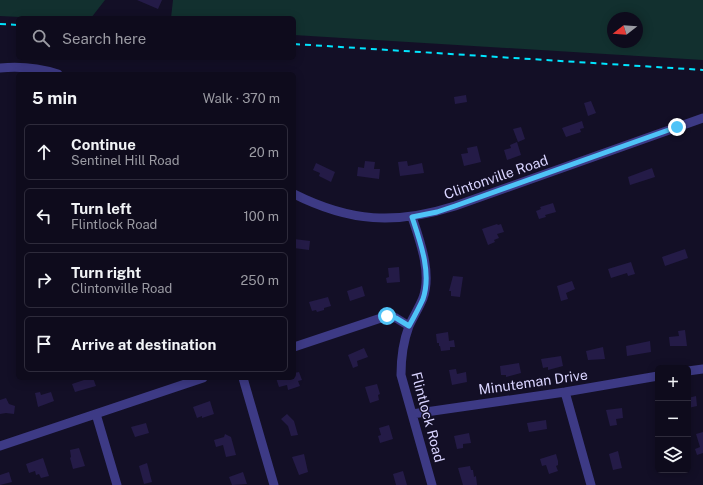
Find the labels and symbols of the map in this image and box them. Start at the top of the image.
north arrow [607,12,643,48]
route end [668,118,686,136]
street label: Clintonville Road [442,152,550,202]
route start [378,307,396,325]
street label: Minuteman Drive [477,366,589,398]
street label: Flintlock Road [408,370,448,464]

